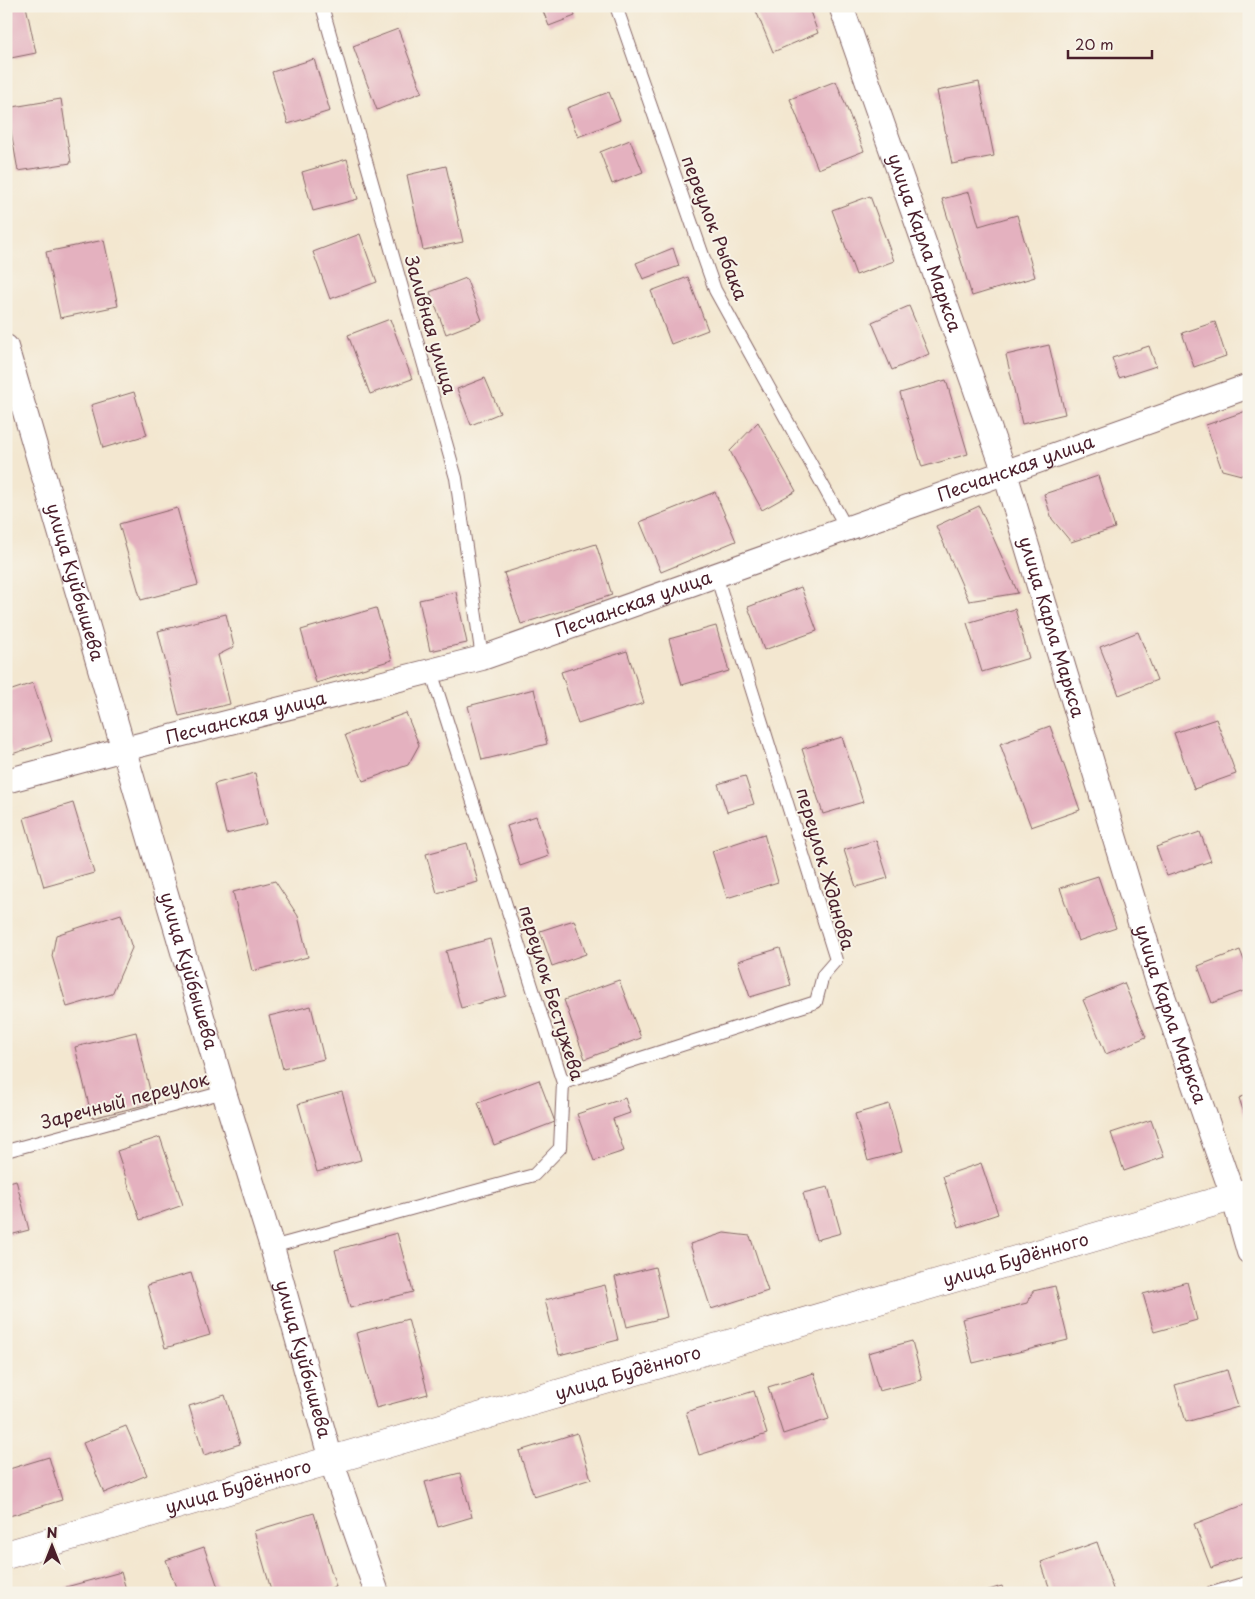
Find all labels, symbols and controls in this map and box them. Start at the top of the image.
scale bar [1068,28,1151,60]
text: 20 m [1075,32,1114,55]
street label: улица Карла Маркса [882,149,970,336]
street label: переулок Рыбака [675,151,756,304]
street label: Заливная улица [398,251,464,398]
street label: Песчанская улица [933,427,1098,508]
street label: улица Куйбышева [40,500,112,664]
street label: улица Карла Маркса [1013,533,1093,721]
street label: Песчанская улица [550,562,715,643]
street label: Песчанская улица [162,683,329,750]
street label: переулок Жданова [790,784,863,954]
street label: улица Куйбышева [154,888,226,1053]
street label: переулок Бестужева [513,902,592,1084]
street label: улица Карла Маркса [1129,921,1215,1108]
street label: Заречный переулок [38,1064,212,1135]
street label: улица Будённого [939,1225,1092,1293]
street label: улица Куйбышева [270,1277,340,1442]
street label: улица Будённого [551,1338,704,1406]
street label: улица Будённого [162,1452,314,1520]
north arrow [28,1522,78,1572]
text: N [46,1522,58,1543]

